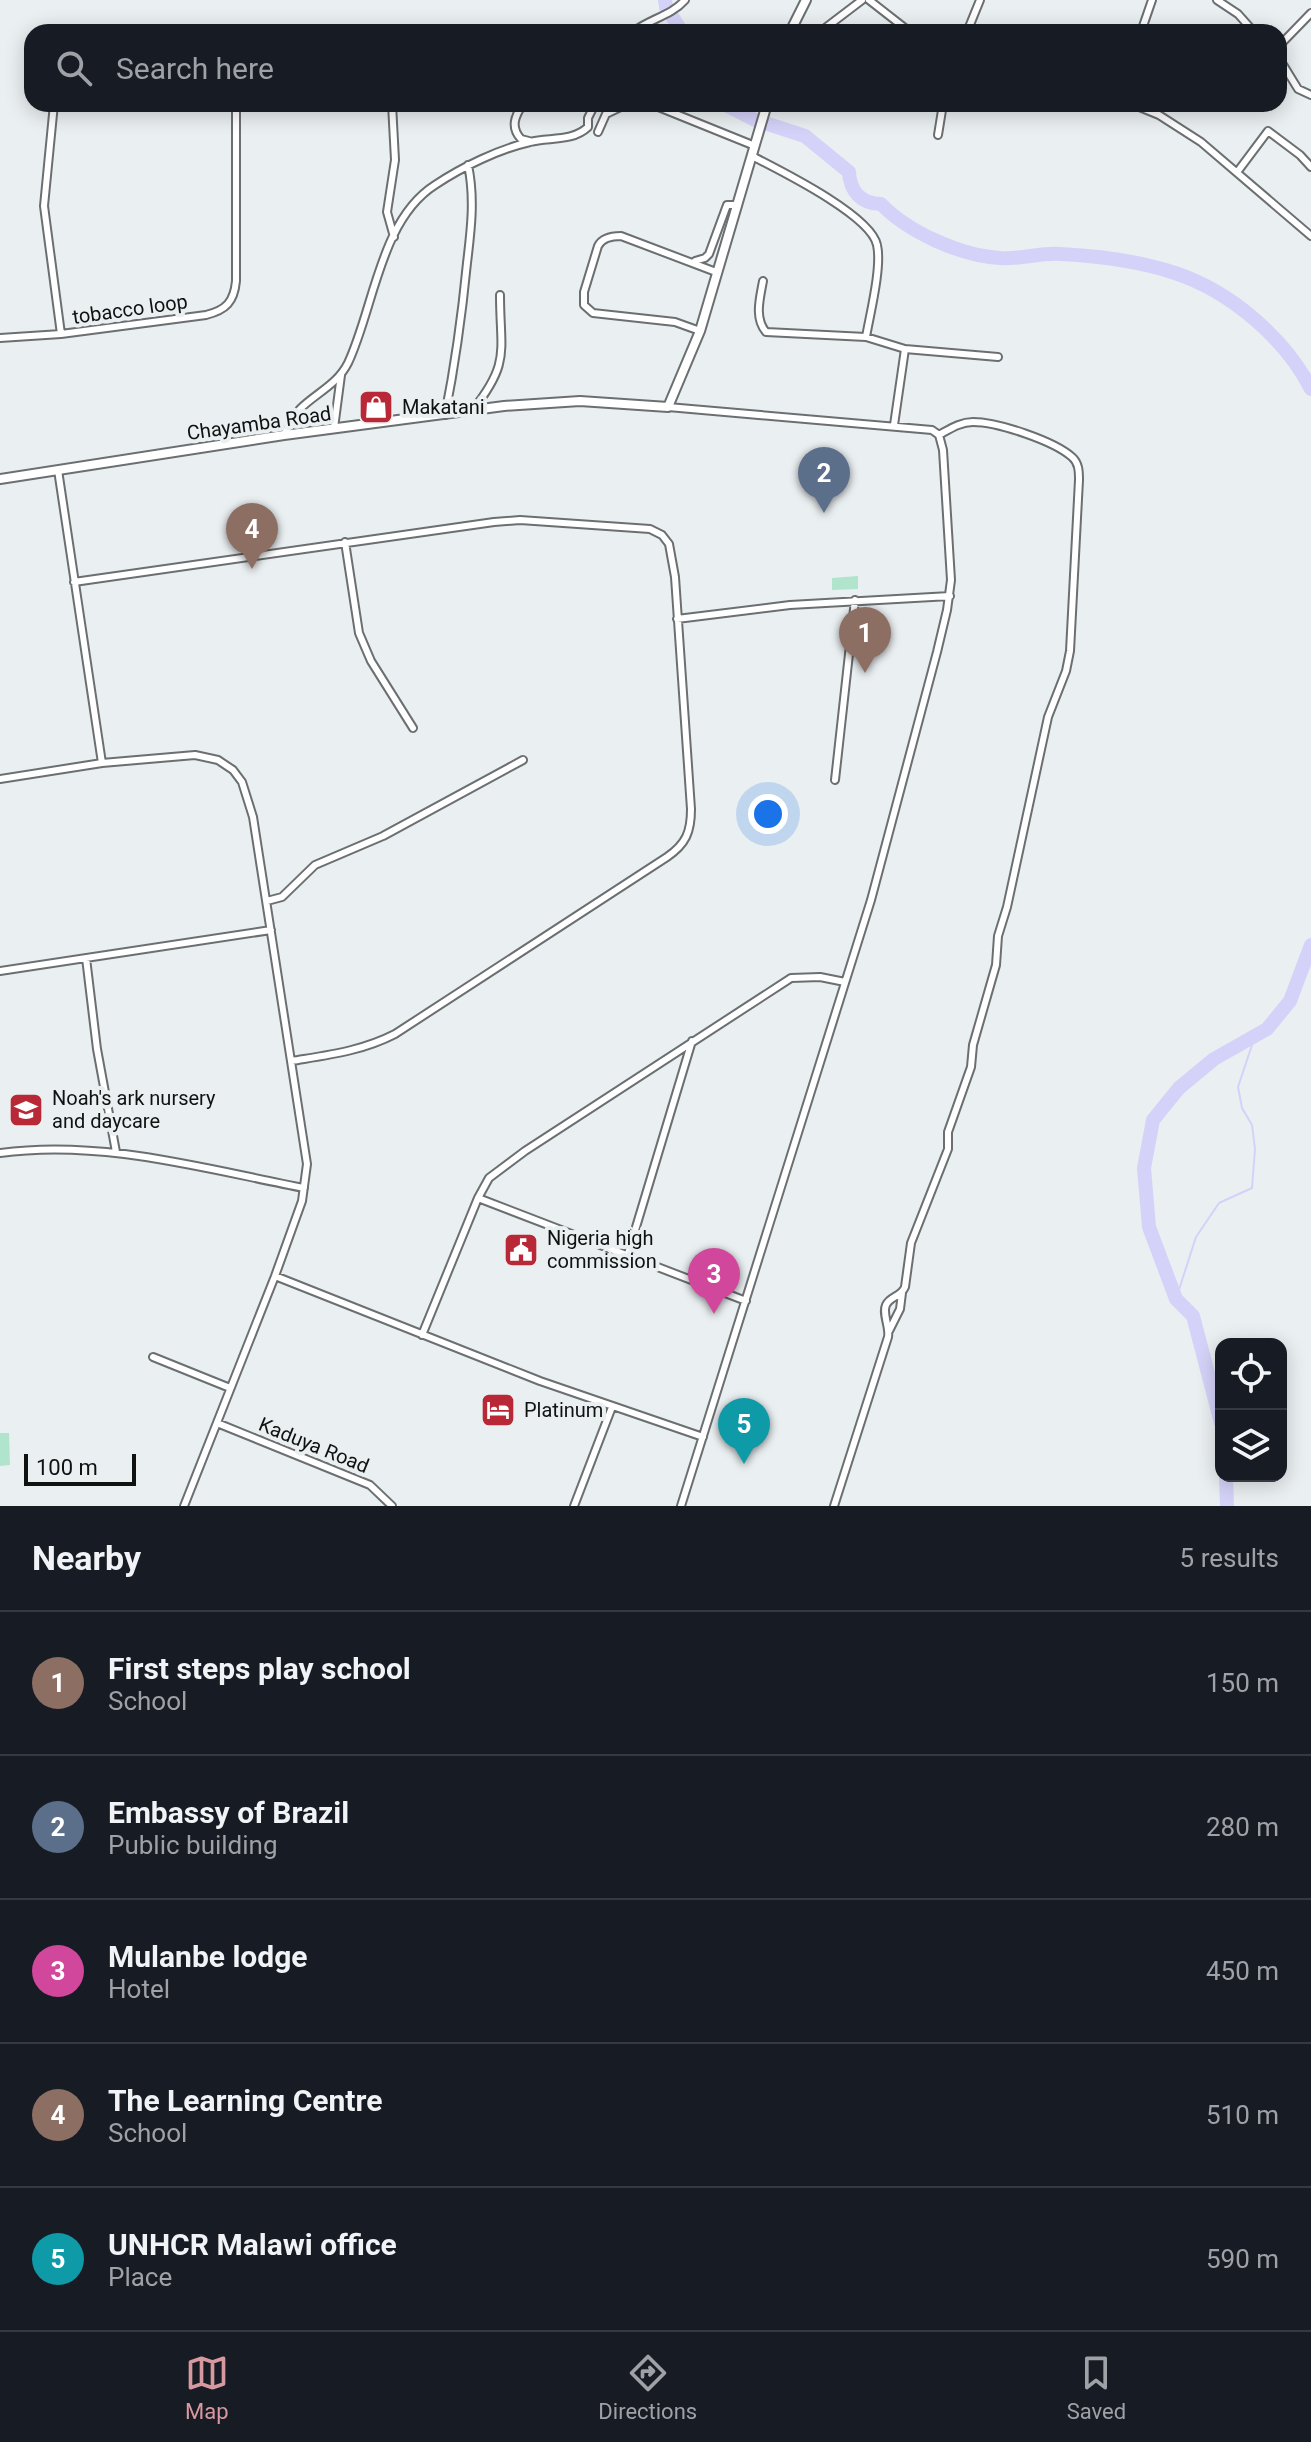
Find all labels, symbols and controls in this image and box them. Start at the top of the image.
search box [24,24,1287,112]
icon: search [52,46,96,90]
text: Search here [116,51,274,86]
street label: tobacco loop [71,289,189,329]
shop icon: Makatani [357,388,395,426]
place label: Makatani [402,395,485,419]
street label: Chayamba Road [185,401,333,445]
pin: 2 [798,447,850,513]
pin: 4 [226,503,278,569]
pin: 1 [839,607,891,673]
your location [748,794,788,834]
place label: Noah's ark nursery and daycare [52,1086,216,1133]
school or university icon: Noah's ark nursery and daycare [7,1091,45,1129]
place label: Nigeria high commission [547,1226,657,1273]
public building icon: Nigeria high commission [502,1231,540,1269]
pin: 3 [688,1248,740,1314]
map controls [1215,1338,1287,1482]
button: locate [1215,1338,1287,1410]
hotel icon: Platinum [479,1391,517,1429]
place label: Platinum [524,1398,603,1422]
pin: 5 [718,1398,770,1464]
button: layers [1215,1410,1287,1482]
street label: Kaduya Road [255,1412,373,1478]
scale bar [24,1450,136,1486]
text: 100 m [36,1455,98,1480]
text: Nearby [32,1538,141,1578]
text: 5 results [1180,1543,1279,1573]
text: First steps play school [108,1651,411,1686]
text: 1 [51,1668,65,1698]
text: 150 m [1206,1668,1279,1698]
text: School [108,1686,187,1716]
text: Embassy of Brazil [108,1795,349,1830]
text: 2 [51,1812,65,1842]
text: 280 m [1206,1812,1279,1842]
text: Public building [108,1830,278,1860]
text: Mulanbe lodge [108,1939,308,1974]
text: 3 [51,1956,65,1986]
text: 450 m [1206,1956,1279,1986]
text: Hotel [108,1974,170,2004]
text: The Learning Centre [108,2083,382,2118]
text: 4 [51,2100,65,2130]
text: 510 m [1206,2100,1279,2130]
text: School [108,2118,187,2148]
text: UNHCR Malawi office [108,2227,397,2262]
text: 5 [51,2244,65,2274]
text: 590 m [1206,2244,1279,2274]
text: Place [108,2262,172,2292]
tab: Map [185,2351,229,2424]
tab: Directions [598,2351,697,2424]
tab: Saved [1067,2351,1126,2424]

